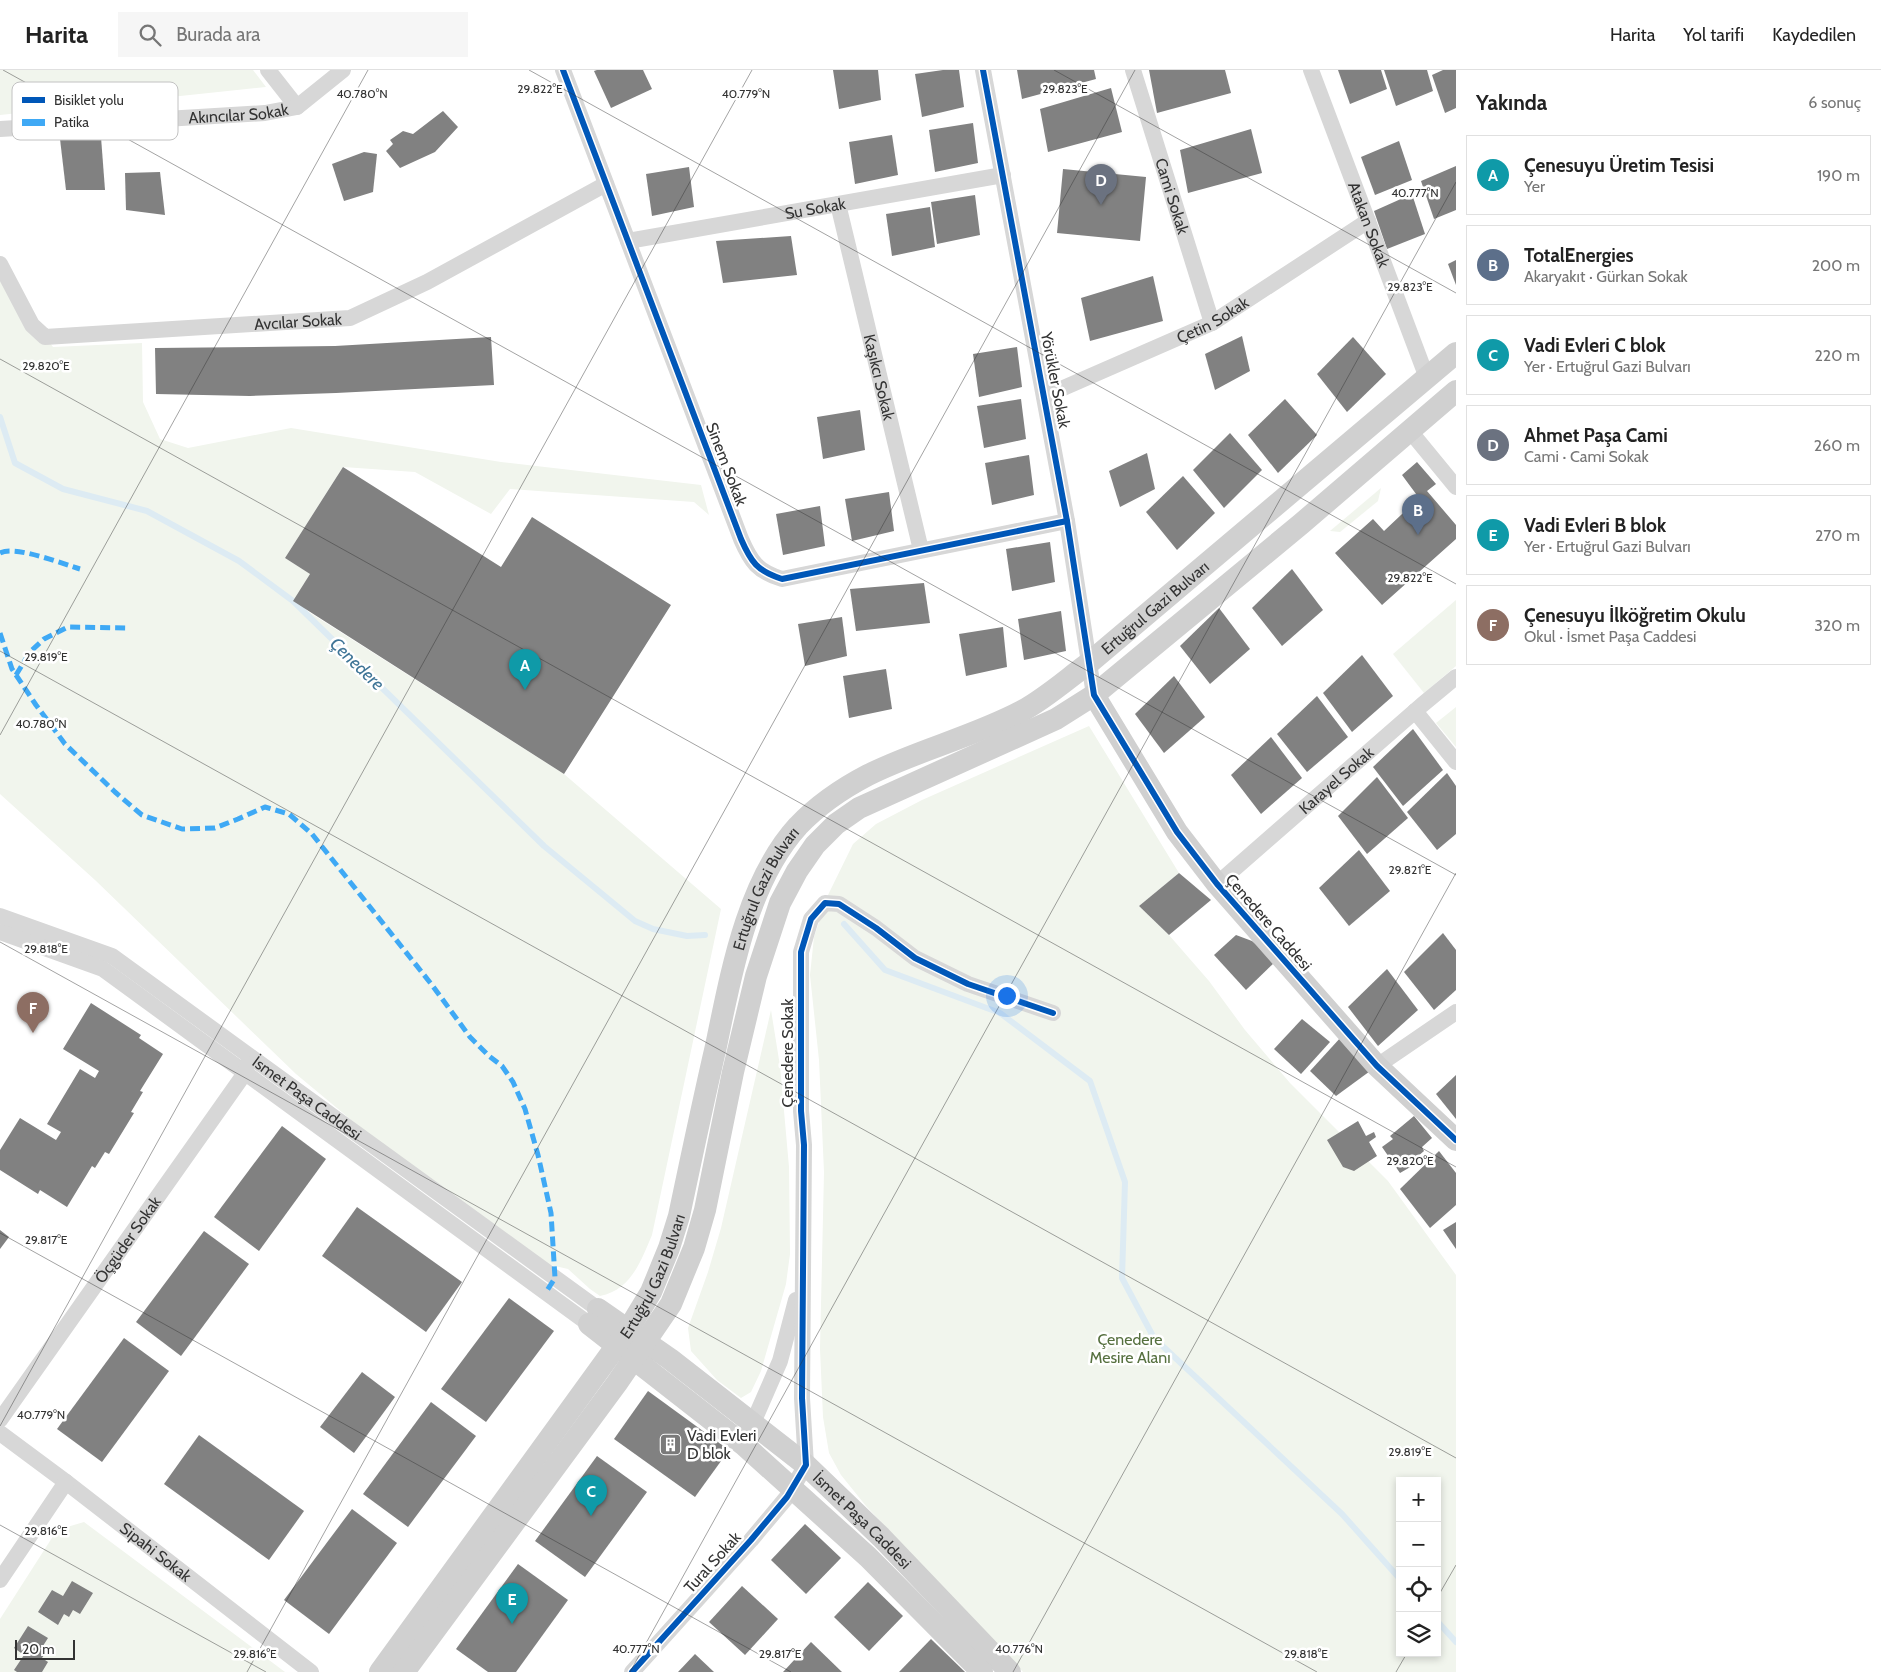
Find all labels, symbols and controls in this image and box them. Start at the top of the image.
search box [118,12,468,57]
text: Harita [25,20,88,49]
icon: search [136,21,164,49]
text: Burada ara [176,23,260,46]
text: Harita [1610,24,1655,46]
text: Yol tarifi [1683,24,1744,46]
text: Kaydedilen [1772,24,1856,46]
text: 29.822°E [517,81,563,96]
text: 29.823°E [1042,81,1088,96]
legend [12,82,178,140]
text: 40.780°N [336,86,388,101]
text: 40.779°N [722,86,770,101]
text: Yakında [1476,90,1547,115]
text: Bisiklet yolu [54,91,124,109]
text: 6 sonuç [1808,93,1861,112]
street label: Akıncılar Sokak [188,100,291,128]
text: Patika [54,113,89,131]
text: Çenesuyu Üretim Tesisi [1524,154,1714,177]
street label: Cami Sokak [1151,156,1193,237]
pin: D [1085,164,1117,205]
text: A [1488,166,1498,185]
text: 190 m [1817,166,1860,185]
text: Yer [1524,177,1545,196]
street label: Atakan Sokak [1344,179,1394,271]
text: 40.777°N [1391,185,1439,200]
street label: Su Sokak [783,194,848,223]
text: TotalEnergies [1524,244,1634,267]
text: B [1488,256,1498,275]
text: 200 m [1812,256,1860,275]
text: Akaryakıt · Gürkan Sokak [1524,267,1688,286]
text: 29.823°E [1387,279,1433,294]
street label: Çetin Sokak [1174,292,1253,347]
street label: Avcılar Sokak [253,309,343,334]
street label: Yörükler Sokak [1037,329,1074,431]
street label: Kaşıkcı Sokak [860,332,899,423]
text: Vadi Evleri C blok [1524,334,1666,357]
text: C [1488,346,1498,365]
text: 220 m [1814,346,1860,365]
text: Yer · Ertuğrul Gazi Bulvarı [1524,357,1691,376]
text: 29.820°E [22,358,70,373]
street label: Sinem Sokak [702,420,751,509]
text: Ahmet Paşa Cami [1524,424,1668,447]
text: D [1487,436,1499,455]
text: 260 m [1814,436,1860,455]
text: Cami · Cami Sokak [1524,447,1649,466]
pin: B [1402,494,1434,535]
text: Vadi Evleri B blok [1524,514,1666,537]
text: E [1488,526,1498,545]
text: 270 m [1815,526,1860,545]
text: Yer · Ertuğrul Gazi Bulvarı [1524,537,1691,556]
street label: Ertuğrul Gazi Bulvarı [1097,557,1213,659]
text: 29.822°E [1387,570,1433,585]
text: Çenesuyu İlköğretim Okulu [1524,604,1746,627]
text: F [1489,616,1497,635]
text: 320 m [1814,616,1860,635]
text: Okul · İsmet Paşa Caddesi [1524,627,1697,646]
water label: Çenedere [325,633,389,695]
text: 29.819°E [24,649,68,664]
pin: A [509,649,541,690]
text: 40.780°N [15,716,67,731]
street label: Karayel Sokak [1295,742,1378,818]
street label: Ertuğrul Gazi Bulvarı [729,823,803,953]
text: 29.821°E [1389,862,1432,877]
street label: Çenedere Caddesi [1221,870,1316,975]
text: 29.818°E [24,941,68,956]
your location [994,983,1020,1009]
pin: F [17,992,49,1033]
street label: Çenedere Sokak [778,998,797,1107]
street label: İsmet Paşa Caddesi [249,1052,365,1144]
text: 29.820°E [1386,1153,1434,1168]
street label: Öçgüder Sokak [91,1192,165,1287]
street label: Ertuğrul Gazi Bulvarı [616,1212,689,1342]
text: 29.817°E [25,1232,68,1247]
park label: Çenedere Mesire Alanı [1089,1330,1171,1367]
text: 40.779°N [17,1407,65,1422]
place label: Vadi Evleri D blok [687,1426,757,1463]
building icon: Vadi Evleri D blok [659,1432,683,1456]
text: 29.819°E [1388,1444,1432,1459]
street label: İsmet Paşa Caddesi [809,1468,915,1573]
pin: C [575,1475,607,1516]
map controls [1396,1477,1441,1657]
button: + [1396,1477,1441,1522]
street label: Sipahi Sokak [116,1519,196,1586]
button: − [1396,1522,1441,1567]
text: 29.816°E [24,1523,68,1538]
street label: Tural Sokak [680,1527,745,1597]
button: locate [1396,1567,1441,1612]
pin: E [496,1583,528,1624]
button: layers [1396,1612,1441,1657]
scale bar [15,1637,75,1660]
text: 20 m [22,1640,55,1658]
text: 40.777°N [612,1641,660,1656]
text: 40.776°N [995,1641,1043,1656]
text: 29.816°E [233,1646,277,1661]
text: 29.817°E [759,1646,802,1661]
text: 29.818°E [1284,1646,1328,1661]

